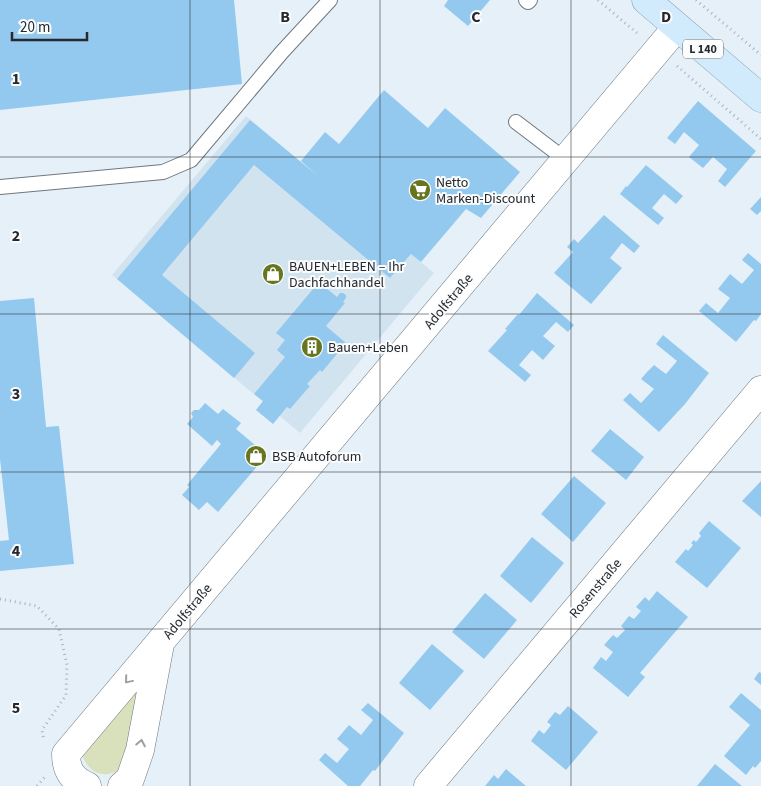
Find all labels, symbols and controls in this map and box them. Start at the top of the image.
text: B [280,6,290,28]
text: C [471,6,481,28]
text: D [661,6,671,28]
scale bar [12,10,88,42]
text: 20 m [20,17,50,38]
road number: L 140 [683,40,723,59]
text: 1 [12,68,20,90]
place label: Netto Marken-Discount [436,173,536,209]
supermarket icon: Netto Marken-Discount [408,178,432,202]
text: 2 [12,225,20,247]
place label: BAUEN+LEBEN – Ihr Dachfachhandel [289,257,405,293]
shop icon: BAUEN+LEBEN – Ihr Dachfachhandel [261,262,285,286]
street label: Adolfstraße [419,269,478,334]
building icon: Bauen+Leben [300,335,324,359]
place label: Bauen+Leben [328,338,408,358]
text: 3 [12,383,20,405]
shop icon: BSB Autoforum [244,444,268,468]
place label: BSB Autoforum [272,447,361,467]
text: 4 [12,540,21,562]
street label: Rosenstraße [565,554,627,623]
street label: Adolfstraße [158,579,217,644]
one-way arrow [126,674,134,683]
text: 5 [12,697,20,719]
one-way arrow [135,738,146,747]

